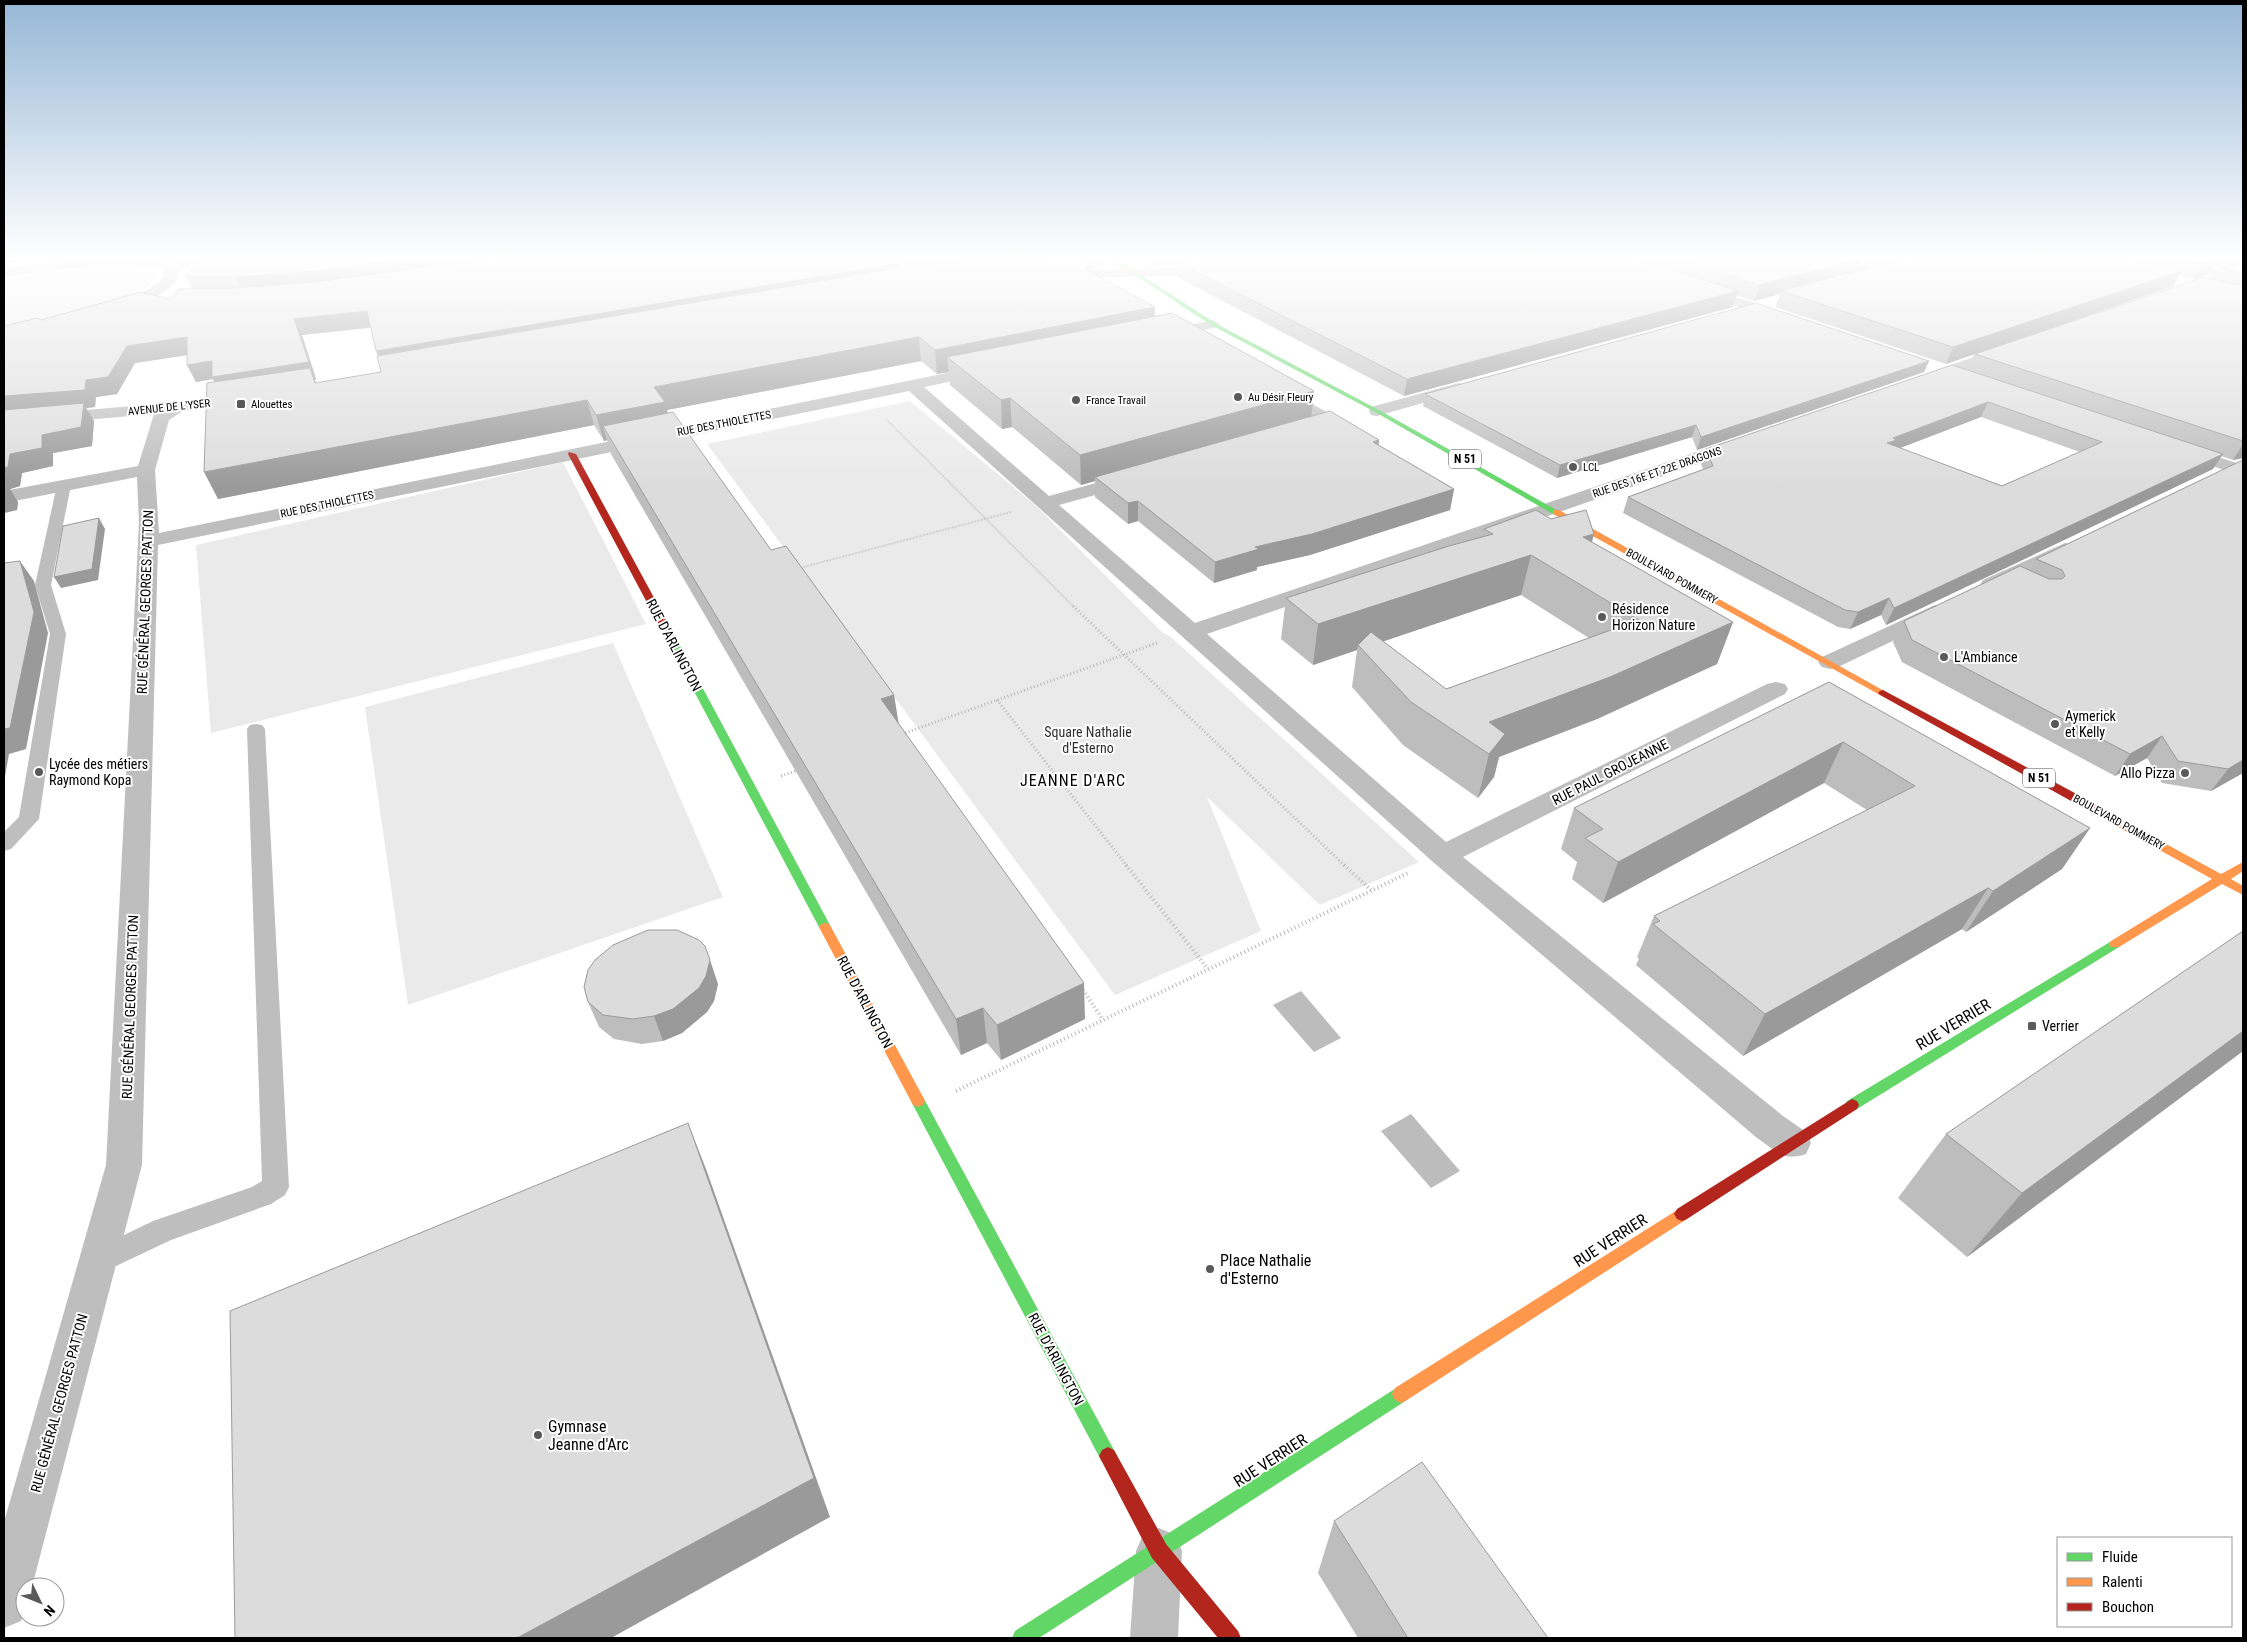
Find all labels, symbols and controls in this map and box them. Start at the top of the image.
marker: Au Désir Fleury [1232,391,1244,403]
place label: Au Désir Fleury [1248,391,1314,404]
marker: France Travail [1070,394,1082,406]
place label: France Travail [1086,394,1146,407]
street label: AVENUE DE L'YSER [127,397,211,418]
marker: Alouettes [235,398,247,410]
place label: Alouettes [251,398,293,411]
street label: RUE DES THIOLETTES [676,408,772,439]
street label: RUE DES 16E ET 22E DRAGONS [1591,444,1724,501]
road number: N 51 [1449,449,1481,468]
marker: LCL [1567,461,1579,473]
place label: LCL [1583,461,1599,474]
street label: RUE DES THIOLETTES [279,488,375,521]
street label: RUE GÉNÉRAL GEORGES PATTON [133,510,156,694]
street label: BOULEVARD POMMERY [1624,546,1720,607]
street label: RUE D'ARLINGTON [643,596,705,694]
place label: Résidence Horizon Nature [1612,601,1696,633]
marker: Résidence Horizon Nature [1596,611,1608,623]
place label: L'Ambiance [1954,649,2018,665]
marker: L'Ambiance [1938,651,1950,663]
place label: Aymerick et Kelly [2065,708,2117,740]
marker: Aymerick et Kelly [2049,718,2061,730]
park label: Square Nathalie d'Esterno [1044,724,1132,756]
street label: RUE PAUL GROJEANNE [1549,736,1671,808]
place label: Lycée des métiers Raymond Kopa [49,756,148,788]
place label: Allo Pizza [2120,765,2175,781]
marker: Lycée des métiers Raymond Kopa [33,766,45,778]
marker: Allo Pizza [2179,767,2191,779]
road number: N 51 [2023,768,2055,788]
district label: JEANNE D'ARC [1020,771,1126,790]
street label: BOULEVARD POMMERY [2071,792,2167,853]
street label: RUE GÉNÉRAL GEORGES PATTON [118,915,141,1099]
street label: RUE D'ARLINGTON [834,953,896,1051]
street label: RUE VERRIER [1913,995,1994,1054]
place label: Verrier [2042,1018,2079,1034]
marker: Verrier [2026,1020,2038,1032]
street label: RUE VERRIER [1570,1209,1651,1271]
place label: Place Nathalie d'Esterno [1220,1251,1311,1288]
marker: Place Nathalie d'Esterno [1204,1263,1216,1275]
street label: RUE D'ARLINGTON [1025,1310,1087,1408]
street label: RUE GÉNÉRAL GEORGES PATTON [26,1312,91,1494]
place label: Gymnase Jeanne d'Arc [548,1417,629,1454]
marker: Gymnase Jeanne d'Arc [532,1429,544,1441]
street label: RUE VERRIER [1230,1429,1311,1491]
legend [2057,1537,2232,1627]
text: Fluide [2102,1548,2138,1566]
text: Ralenti [2102,1573,2143,1591]
north arrow [15,1577,65,1627]
text: Bouchon [2102,1598,2154,1616]
text: N [41,1602,58,1619]

